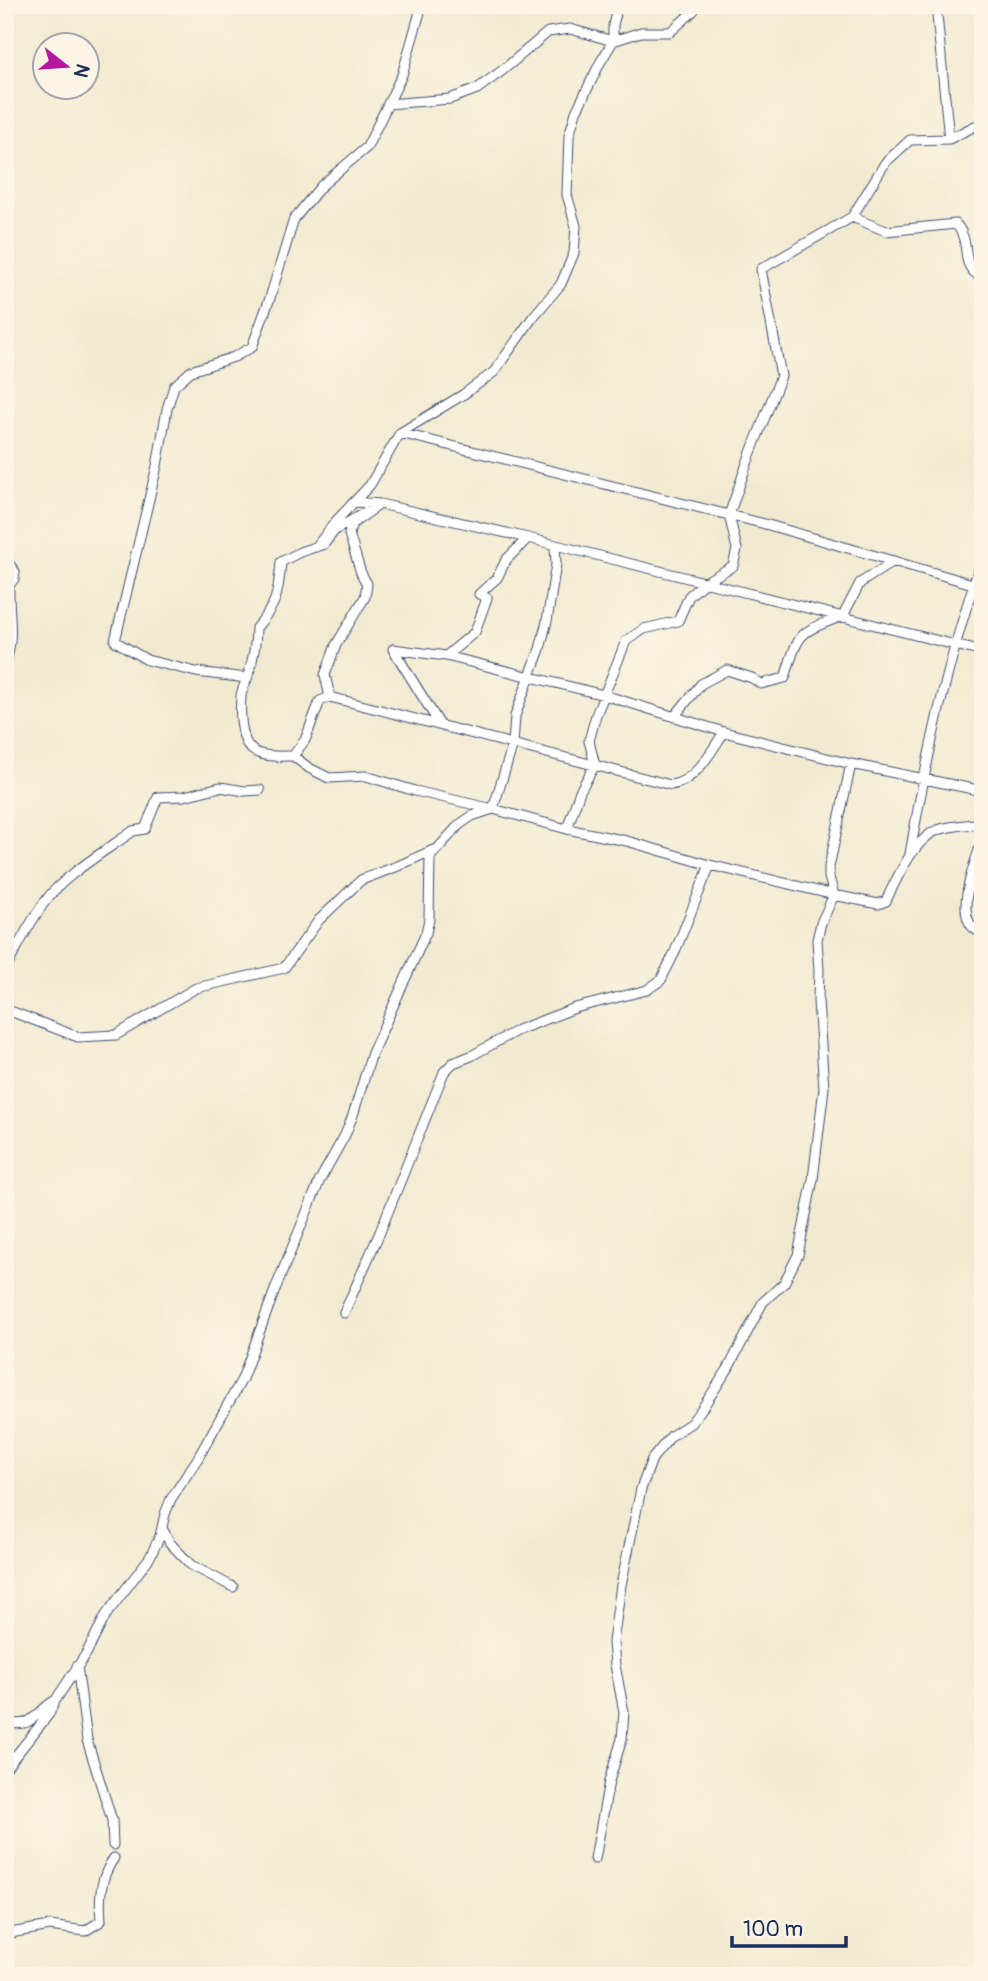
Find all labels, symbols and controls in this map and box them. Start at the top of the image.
north arrow [32,32,102,102]
text: N [68,61,95,80]
scale bar [732,1904,846,1948]
text: 100 m [743,1916,803,1943]

